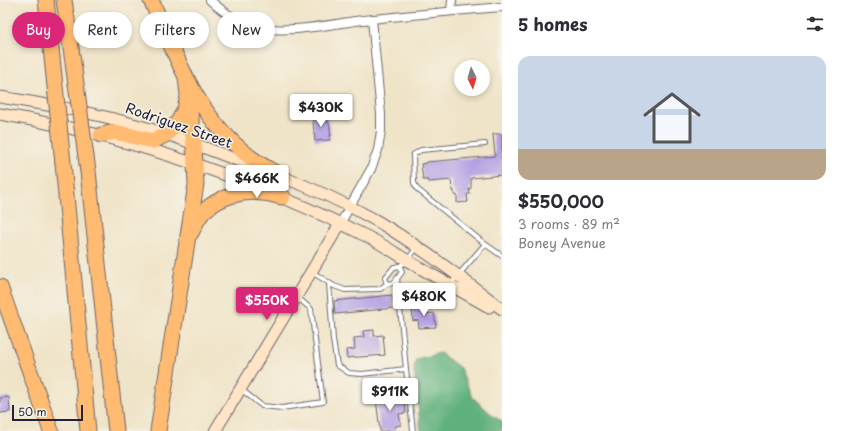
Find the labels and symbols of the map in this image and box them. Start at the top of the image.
north arrow [454,60,490,96]
pin: $430K [293,94,349,128]
street label: Rodriguez Street [123,97,235,153]
pin: $466K [229,165,285,199]
pin: $480K [396,283,452,317]
pin: $550K [239,287,295,321]
pin: $911K [362,378,418,412]
scale bar [12,403,83,422]

